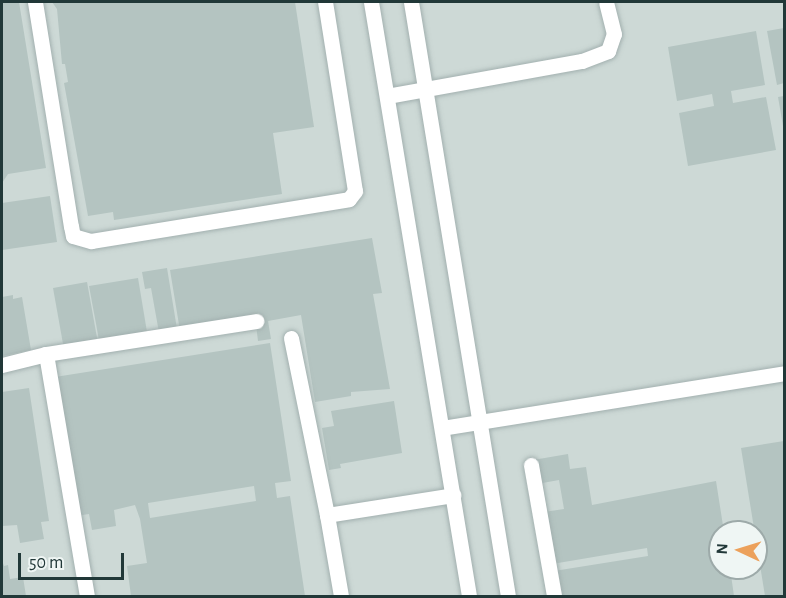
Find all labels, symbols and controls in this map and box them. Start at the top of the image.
north arrow [708,520,768,580]
scale bar [21,541,128,579]
text: N [714,543,730,555]
text: 50 m [29,554,63,572]

